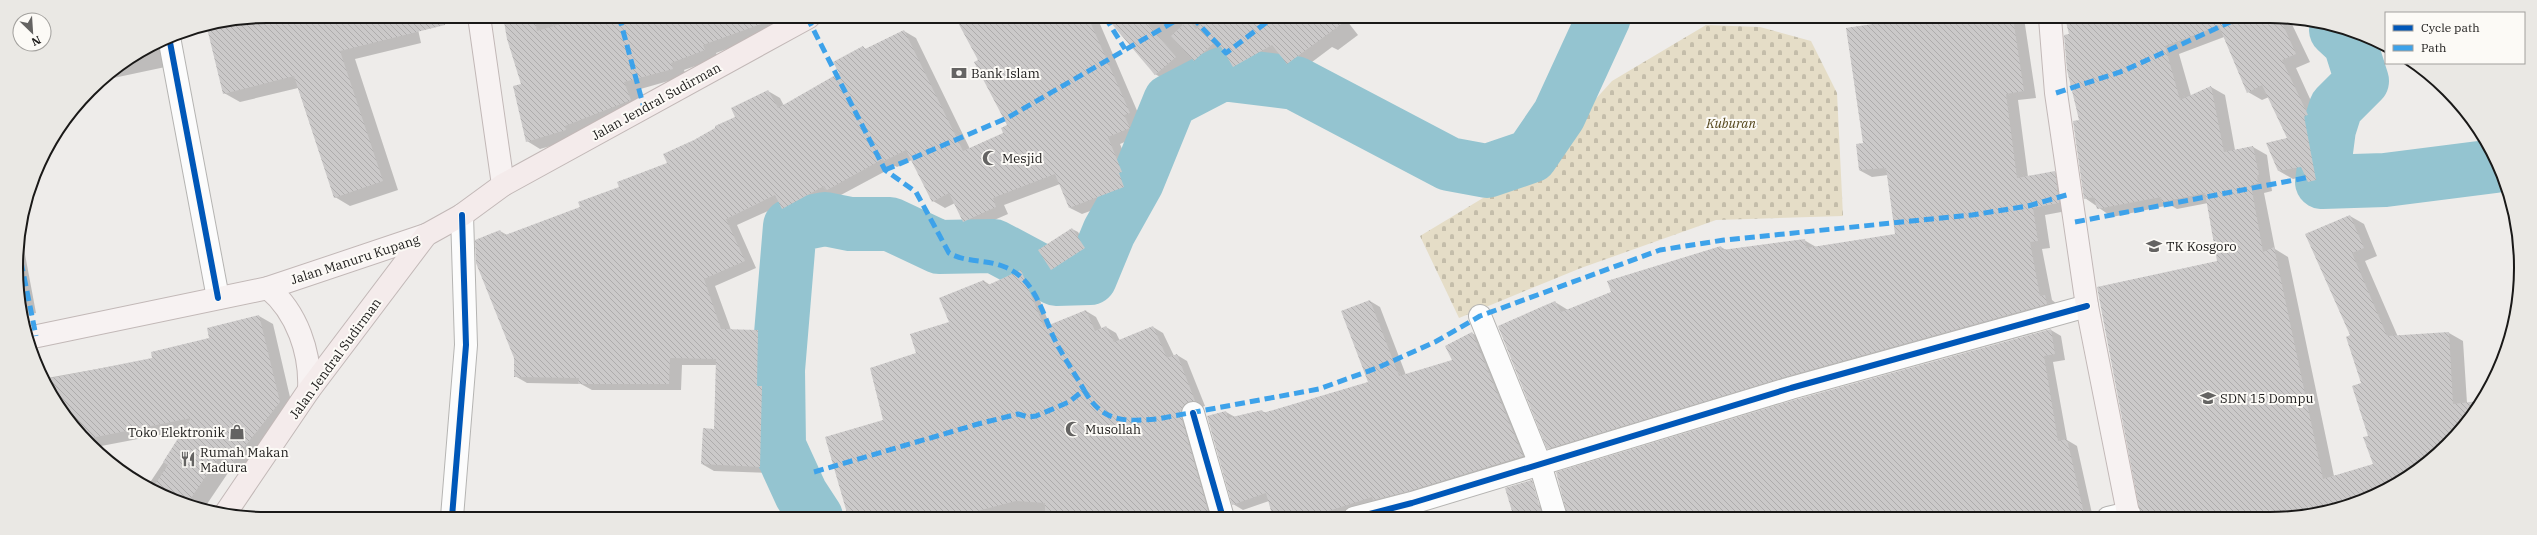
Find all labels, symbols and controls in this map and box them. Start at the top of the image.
north arrow [12,12,52,52]
legend [2385,12,2525,64]
text: Cycle path [2421,20,2480,35]
text: N [29,33,43,49]
text: Path [2421,40,2447,55]
street label: Jalan Jendral Sudirman [589,59,724,144]
bank icon: Bank Islam [950,64,968,82]
place label: Bank Islam [971,65,1040,82]
park label: Kuburan [1705,115,1756,132]
mosque icon: Mesjid [981,149,999,167]
place label: Mesjid [1002,150,1043,167]
street label: Jalan Manuru Kupang [288,231,422,288]
school or university icon: TK Kosgoro [2145,237,2163,255]
place label: TK Kosgoro [2166,238,2237,255]
street label: Jalan Jendral Sudirman [286,295,385,422]
school or university icon: SDN 15 Dompu [2199,389,2217,407]
place label: SDN 15 Dompu [2220,390,2313,407]
mosque icon: Musollah [1064,420,1082,438]
place label: Musollah [1085,421,1141,438]
shop icon: Toko Elektronik [228,423,246,441]
place label: Toko Elektronik [128,424,225,441]
place label: Rumah Makan Madura [200,444,289,476]
restaurant icon: Rumah Makan Madura [179,450,197,468]

